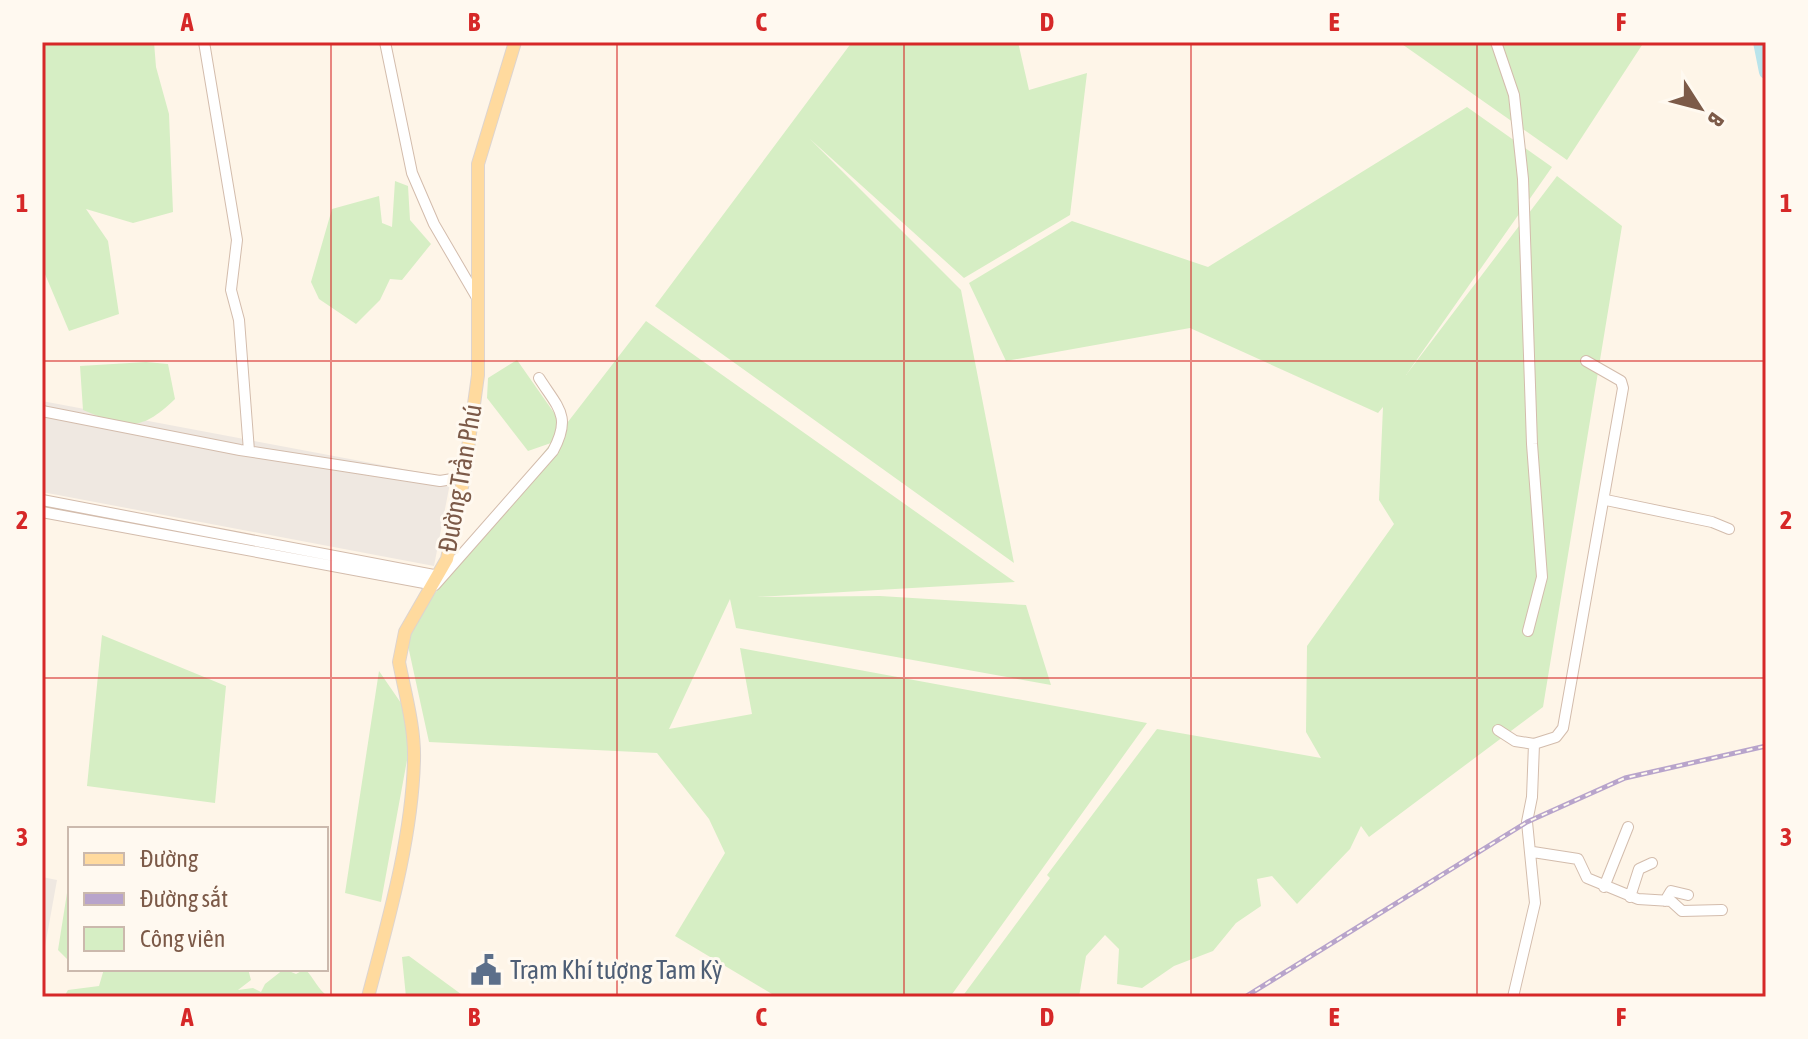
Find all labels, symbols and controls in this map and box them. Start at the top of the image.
text: A [180,7,194,37]
text: B [468,7,481,37]
text: C [755,7,767,37]
text: D [1040,7,1054,37]
text: E [1328,7,1340,37]
text: F [1616,7,1627,37]
north arrow [1660,68,1740,148]
text: B [1702,108,1730,132]
text: 1 [16,188,28,218]
text: 1 [1780,188,1792,218]
street label: Đường Trần Phú [432,402,488,554]
text: 2 [16,505,28,535]
text: 2 [1780,505,1792,535]
text: 3 [16,822,28,852]
text: 3 [1780,822,1792,852]
legend [68,827,328,971]
text: Đường [140,845,199,872]
text: Đường sắt [140,885,228,912]
text: Công viên [140,925,225,952]
public building icon: Trạm Khí tượng Tam Kỳ [469,953,503,987]
place label: Trạm Khí tượng Tam Kỳ [510,955,723,985]
text: A [180,1002,194,1032]
text: B [468,1002,481,1032]
text: C [755,1002,767,1032]
text: D [1040,1002,1054,1032]
text: E [1328,1002,1340,1032]
text: F [1616,1002,1627,1032]

